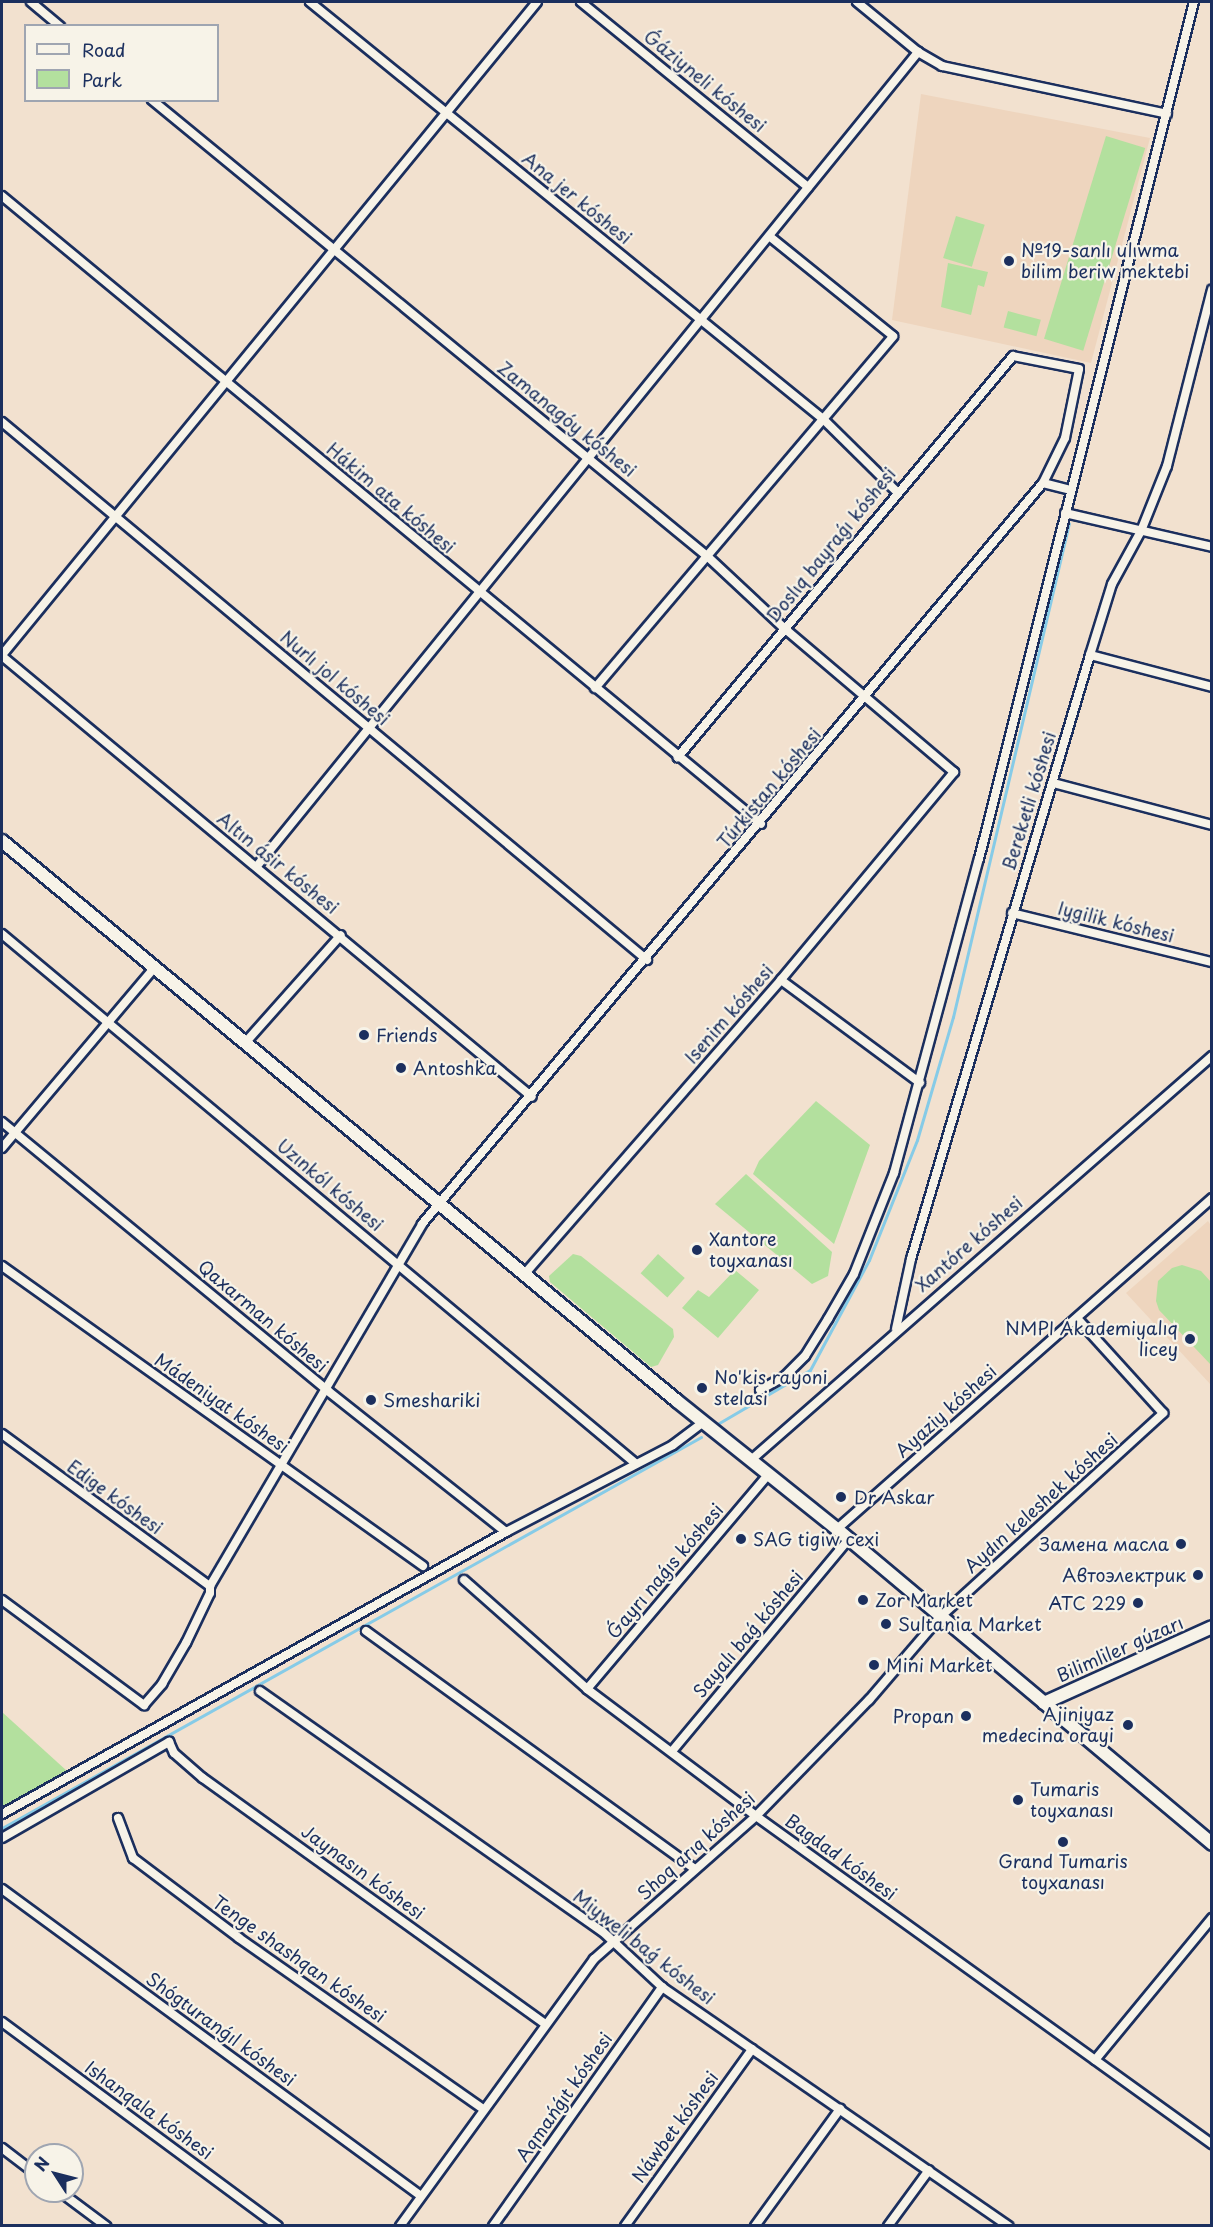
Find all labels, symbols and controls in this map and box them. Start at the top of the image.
legend [24,24,219,102]
street label: Ǵáziyneli kóshesi [640,25,770,137]
text: Road [82,36,126,63]
text: Park [82,66,122,93]
street label: Ana jer kóshesi [518,148,636,248]
place label: №19-sanlı ulıwma bilim beriw mektebi [1021,240,1189,282]
marker: №19-sanlı ulıwma bilim beriw mektebi [1002,254,1016,268]
street label: Zamanagóy kóshesi [493,356,641,482]
street label: Hákim ata kóshesi [322,438,460,558]
street label: Doslıq bayraǵı kóshesi [761,463,901,627]
street label: Nurlı jol kóshesi [275,625,395,731]
street label: Túrkistan kóshesi [713,724,825,852]
street label: Bereketli kóshesi [997,728,1061,874]
street label: Altın ásir kóshesi [213,808,343,918]
street label: Iygilik kóshesi [1055,897,1177,947]
street label: Isenim kóshesi [680,960,778,1068]
place label: Friends [376,1024,437,1046]
marker: Friends [357,1028,371,1042]
place label: Antoshka [413,1057,497,1079]
marker: Antoshka [394,1061,408,1075]
street label: Uzınkól kóshesi [272,1134,388,1236]
street label: Xantóre kóshesi [910,1191,1028,1297]
place label: Xantore toyxanası [709,1229,793,1272]
marker: Xantore toyxanası [690,1243,704,1257]
street label: Qaxarman kóshesi [194,1255,332,1377]
place label: NMPI Akademiyalıq licey [1005,1318,1178,1360]
marker: NMPI Akademiyalıq licey [1183,1332,1197,1346]
street label: Mádeniyat kóshesi [150,1348,294,1458]
street label: Ayaziy kóshesi [891,1360,1001,1462]
place label: No'kis rayoni stelasi [714,1367,828,1410]
marker: No'kis rayoni stelasi [695,1381,709,1395]
place label: Smeshariki [383,1389,480,1411]
marker: Smeshariki [364,1393,378,1407]
street label: Aydın keleshek kóshesi [960,1429,1122,1577]
street label: Edige kóshesi [62,1455,168,1539]
place label: Dr Askar [854,1486,935,1508]
marker: Dr Askar [832,1488,850,1506]
street label: Ǵayrı naǵıs kóshesi [602,1498,728,1644]
place label: SAG tigiw cexi [753,1528,879,1550]
marker: SAG tigiw cexi [734,1532,748,1546]
place label: Замена масла [1039,1533,1169,1555]
marker: Замена масла [1174,1537,1188,1551]
place label: Автоэлектрик [1062,1564,1186,1586]
street label: Sayalı baǵ kóshesi [688,1566,808,1702]
marker: Автоэлектрик [1191,1568,1205,1582]
place label: Zor Market [875,1589,974,1611]
place label: АТС 229 [1048,1592,1126,1614]
marker: Zor Market [856,1593,870,1607]
marker: АТС 229 [1131,1596,1145,1610]
street label: Bilimliler gúzarı [1053,1611,1187,1687]
place label: Sultania Market [898,1613,1040,1635]
marker: Sultania Market [879,1617,893,1631]
place label: Mini Market [886,1654,993,1676]
marker: Mini Market [867,1658,881,1672]
place label: Ajiniyaz medecina orayi [981,1704,1114,1746]
place label: Propan [893,1705,954,1727]
marker: Propan [959,1709,973,1723]
marker: Ajiniyaz medecina orayi [1119,1716,1137,1734]
place label: Tumaris toyxanası [1030,1779,1114,1822]
street label: Shoq arıq kóshesi [632,1787,760,1905]
marker: Tumaris toyxanası [1011,1793,1025,1807]
street label: Bagdad kóshesi [781,1809,901,1905]
street label: Jaynasın kóshesi [297,1820,429,1924]
marker: Grand Tumaris toyxanası [1056,1835,1070,1849]
place label: Grand Tumaris toyxanası [998,1851,1128,1894]
street label: Miyweli baǵ kóshesi [569,1885,719,2009]
street label: Tenge shashqan kóshesi [208,1891,390,2027]
street label: Shógturanǵıl kóshesi [142,1967,300,2091]
street label: Aqmańǵıt kóshesi [511,2028,617,2166]
street label: Ishanqala kóshesi [81,2056,217,2164]
street label: Náwbet kóshesi [626,2066,724,2188]
north arrow [24,2143,84,2203]
text: N [28,2151,54,2176]

